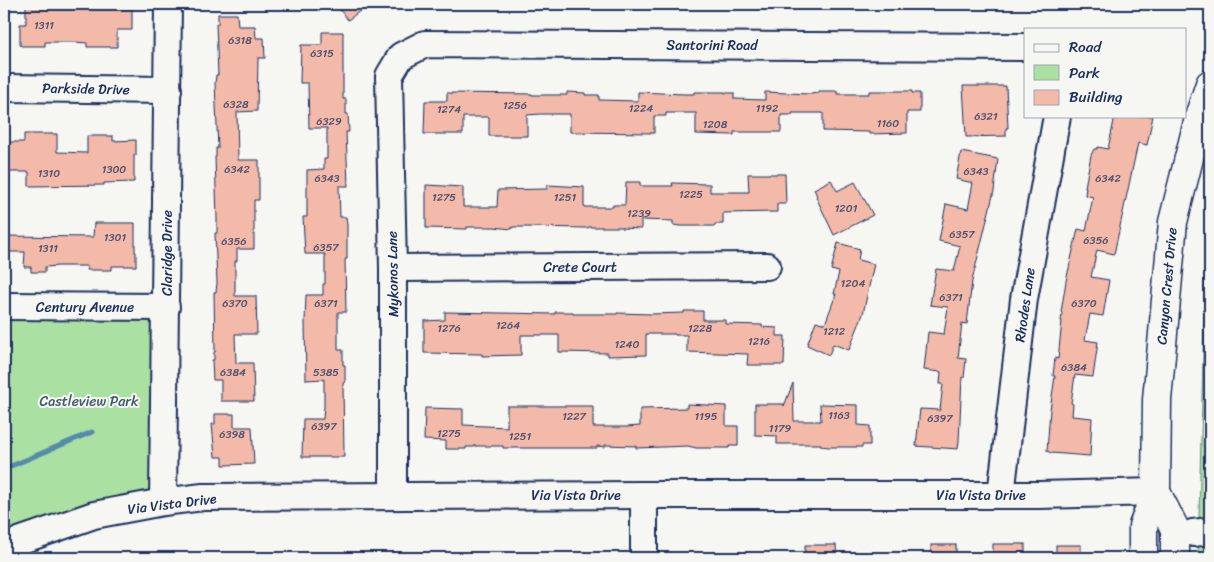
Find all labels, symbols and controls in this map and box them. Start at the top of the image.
house number: 1311 [34,16,54,35]
legend [1024,28,1186,118]
house number: 6318 [228,31,252,50]
street label: Santorini Road [666,33,759,58]
text: Road [1069,34,1102,60]
house number: 6315 [310,44,334,63]
text: Park [1069,60,1100,86]
street label: Parkside Drive [42,76,130,102]
text: Building [1069,84,1123,110]
house number: 6328 [223,95,249,114]
house number: 1256 [503,96,527,115]
house number: 1224 [629,99,653,118]
house number: 1192 [756,99,779,118]
house number: 1274 [437,100,461,119]
house number: 6321 [974,107,998,126]
house number: 6329 [316,112,342,131]
house number: 1160 [877,114,899,133]
house number: 1208 [703,115,728,134]
house number: 1300 [102,160,126,179]
house number: 6342 [224,160,250,179]
house number: 6343 [963,162,989,181]
house number: 1310 [38,164,60,183]
house number: 6343 [314,169,340,188]
house number: 6342 [1095,169,1121,188]
house number: 1225 [679,185,703,204]
house number: 1275 [432,188,456,207]
house number: 1251 [554,188,577,207]
house number: 1201 [835,199,858,218]
house number: 1239 [627,204,651,223]
street label: Claridge Drive [155,210,180,296]
house number: 6357 [949,225,975,244]
street label: Canyon Crest Drive [1149,226,1185,346]
house number: 1301 [104,228,126,247]
street label: Mykonos Lane [380,231,406,317]
house number: 6356 [1083,231,1109,250]
house number: 6356 [221,232,247,251]
house number: 6357 [313,238,339,257]
house number: 1311 [38,239,58,258]
street label: Crete Court [543,255,617,280]
street label: Rhodes Lane [1007,266,1043,344]
house number: 1204 [841,274,866,293]
house number: 6371 [939,288,963,307]
house number: 6370 [222,294,248,313]
house number: 6371 [314,294,338,313]
house number: 6370 [1071,294,1097,313]
street label: Century Avenue [36,295,134,320]
house number: 1264 [496,316,520,335]
house number: 1276 [437,319,461,338]
house number: 1228 [688,319,712,338]
house number: 1212 [823,322,846,341]
house number: 1216 [748,332,770,351]
house number: 1240 [615,335,639,354]
house number: 6384 [1061,358,1087,377]
house number: 6384 [220,363,246,382]
house number: 5385 [313,363,339,382]
park label: Castleview Park [39,389,139,414]
house number: 1163 [828,406,850,425]
house number: 1227 [562,407,587,426]
house number: 1195 [695,407,718,426]
house number: 6397 [927,409,953,428]
house number: 6397 [311,417,337,436]
house number: 1179 [769,419,791,438]
house number: 1275 [437,424,461,443]
house number: 6398 [219,425,245,444]
house number: 1251 [509,427,532,446]
street label: Via Vista Drive [531,483,621,508]
street label: Via Vista Drive [936,483,1026,508]
street label: Via Vista Drive [126,486,218,522]

